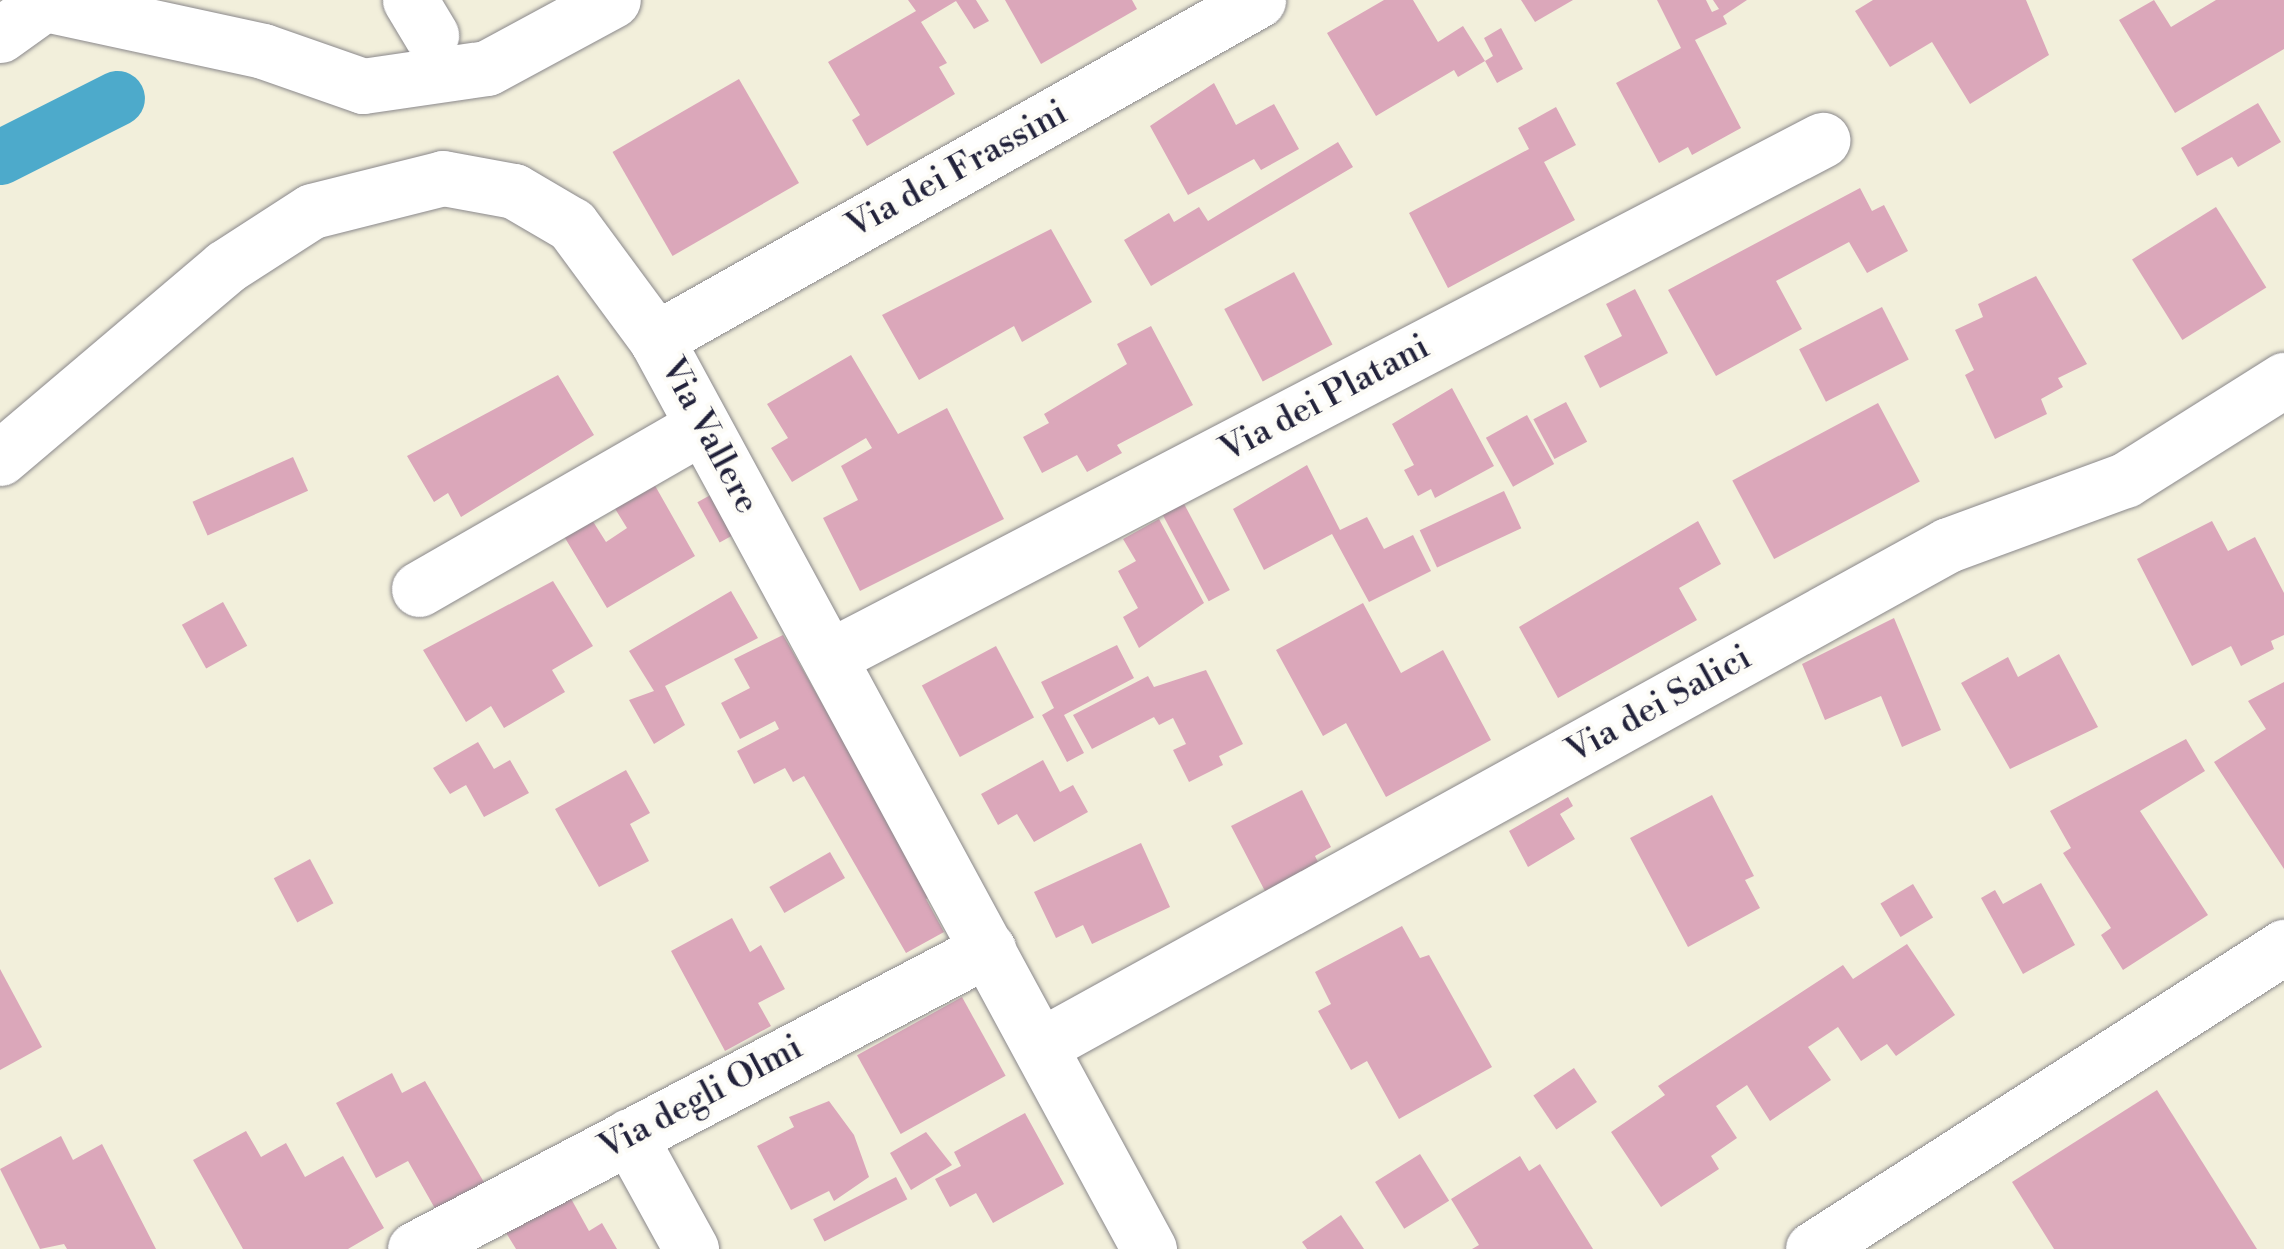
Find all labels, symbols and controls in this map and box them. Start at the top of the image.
street label: Via dei Frassini [839,92,1075,248]
street label: Via dei Platani [1213,326,1437,472]
street label: Via Vallere [651,351,767,521]
street label: Via dei Salici [1559,637,1759,773]
street label: Via degli Olmi [592,1027,810,1169]

